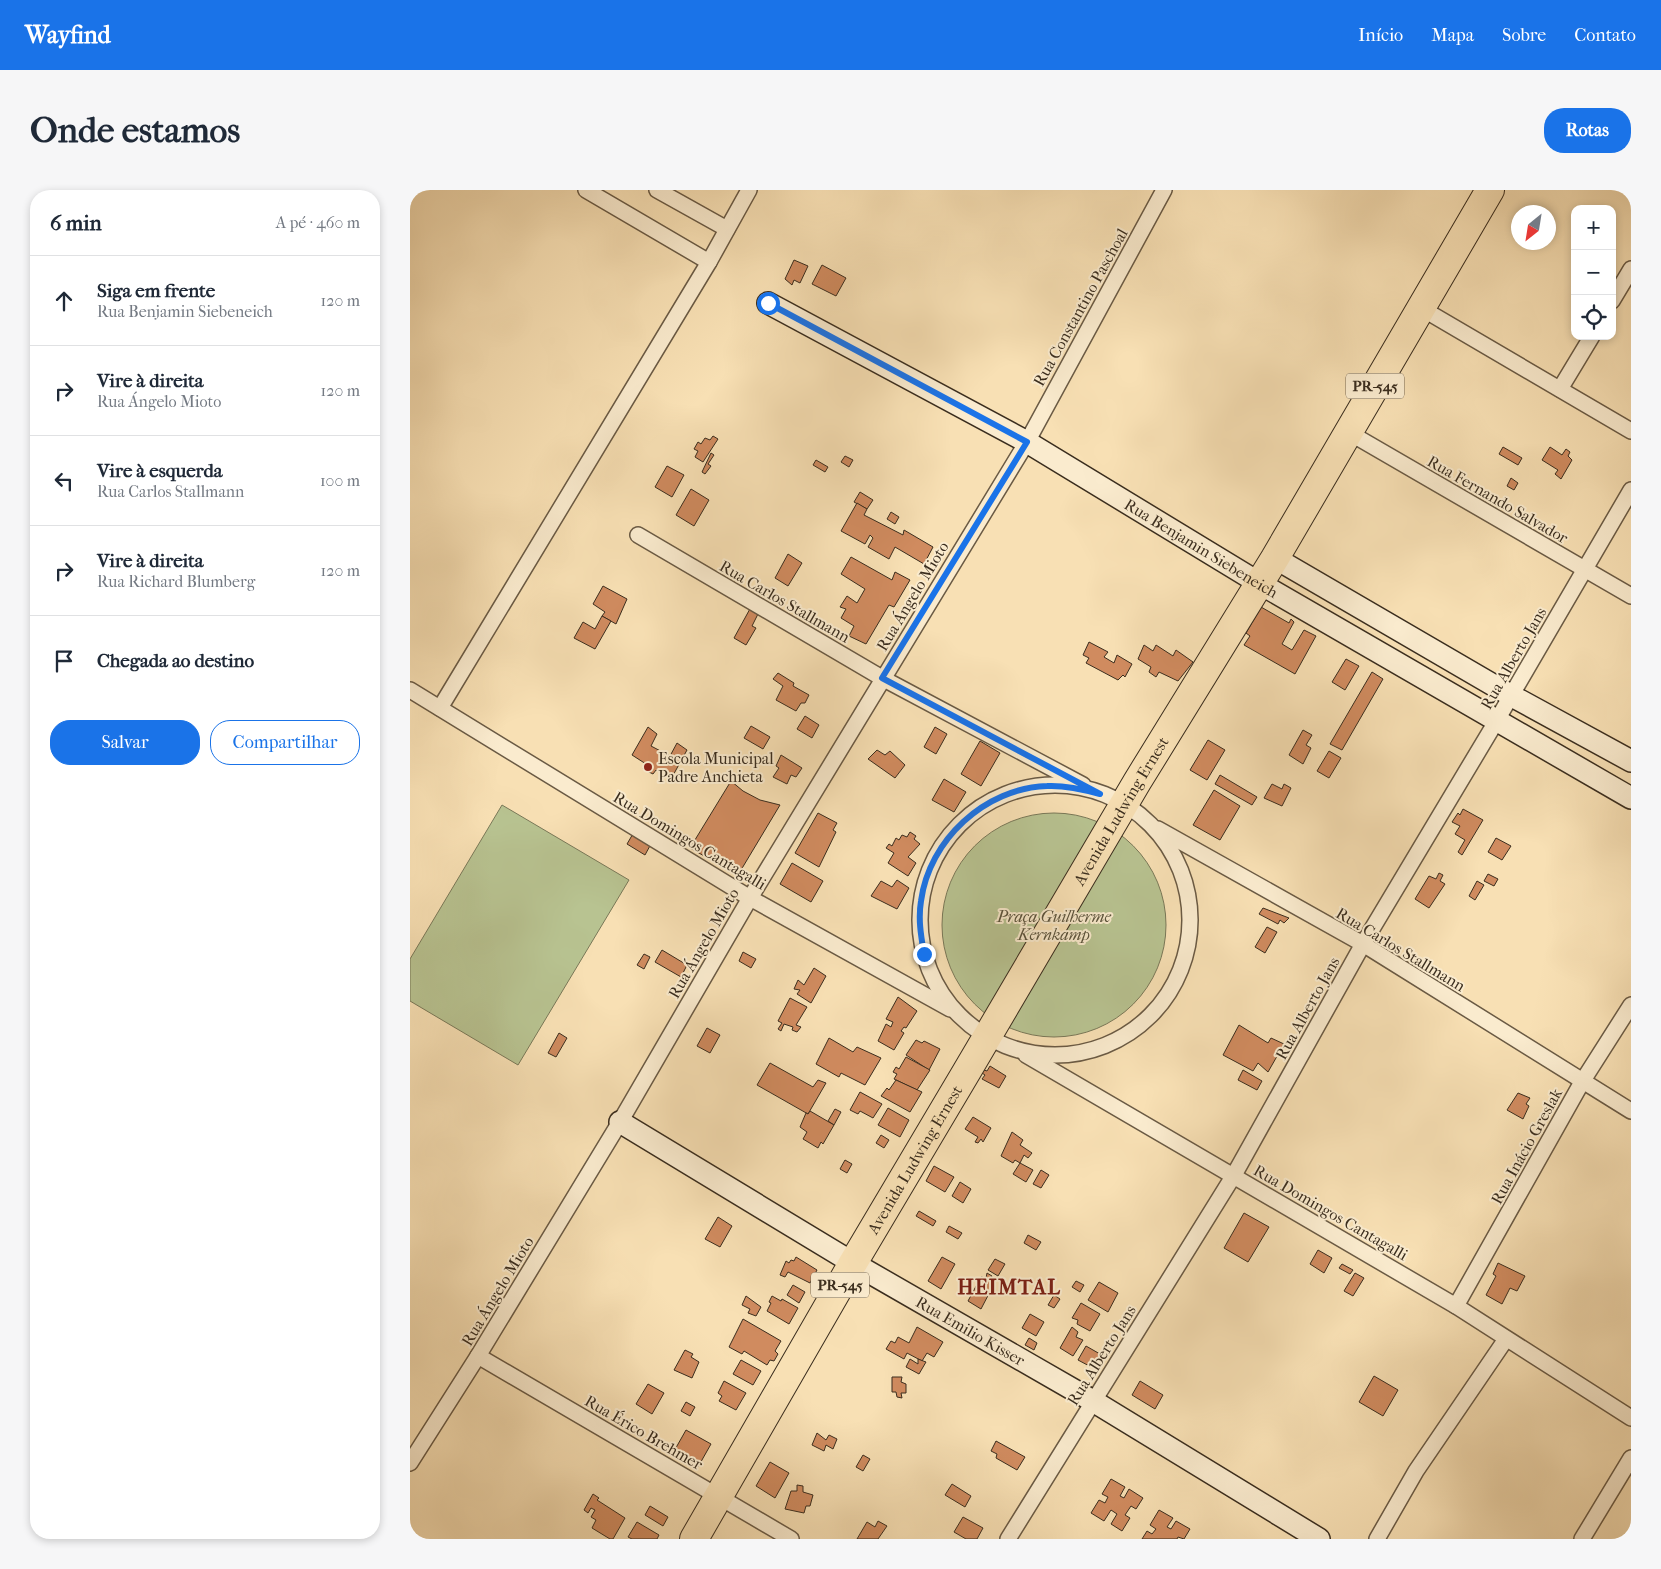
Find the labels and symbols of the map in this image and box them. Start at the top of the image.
north arrow [1511,205,1556,250]
street label: Rua Constantino Paschoal [1029,225,1132,389]
route start [757,292,780,315]
road number: PR-545 [1346,374,1404,398]
street label: Rua Fernando Salvador [1424,451,1572,548]
street label: Rua Benjamin Siebeneich [1121,495,1281,602]
street label: Rua Ángelo Mioto [871,538,953,654]
street label: Rua Carlos Stallmann [716,556,854,647]
street label: Rua Alberto Jans [1477,604,1550,713]
street label: Avenida Ludwing Ernest [1069,733,1173,890]
place label: Escola Municipal Padre Anchieta [658,749,774,786]
marker: Escola Municipal Padre Anchieta [642,761,654,773]
street label: Rua Domingos Cantagalli [610,787,770,894]
street label: Rua Ángelo Mioto [663,884,743,1002]
street label: Rua Carlos Stallmann [1333,903,1469,996]
park label: Praça Guilherme Kernkamp [996,907,1112,944]
route end [913,943,936,966]
street label: Rua Alberto Jans [1271,953,1344,1063]
street label: Avenida Ludwing Ernest [863,1082,967,1238]
street label: Rua Inácio Greslak [1487,1084,1566,1207]
street label: Rua Domingos Cantagalli [1250,1161,1411,1264]
street label: Rua Ángelo Mioto [456,1233,538,1349]
road number: PR-545 [811,1272,869,1298]
district label: HEIMTAL [957,1275,1061,1299]
street label: Rua Emilio Kisser [912,1292,1028,1370]
street label: Rua Alberto Jans [1063,1302,1140,1409]
street label: Rua Érico Brehmer [581,1390,707,1474]

